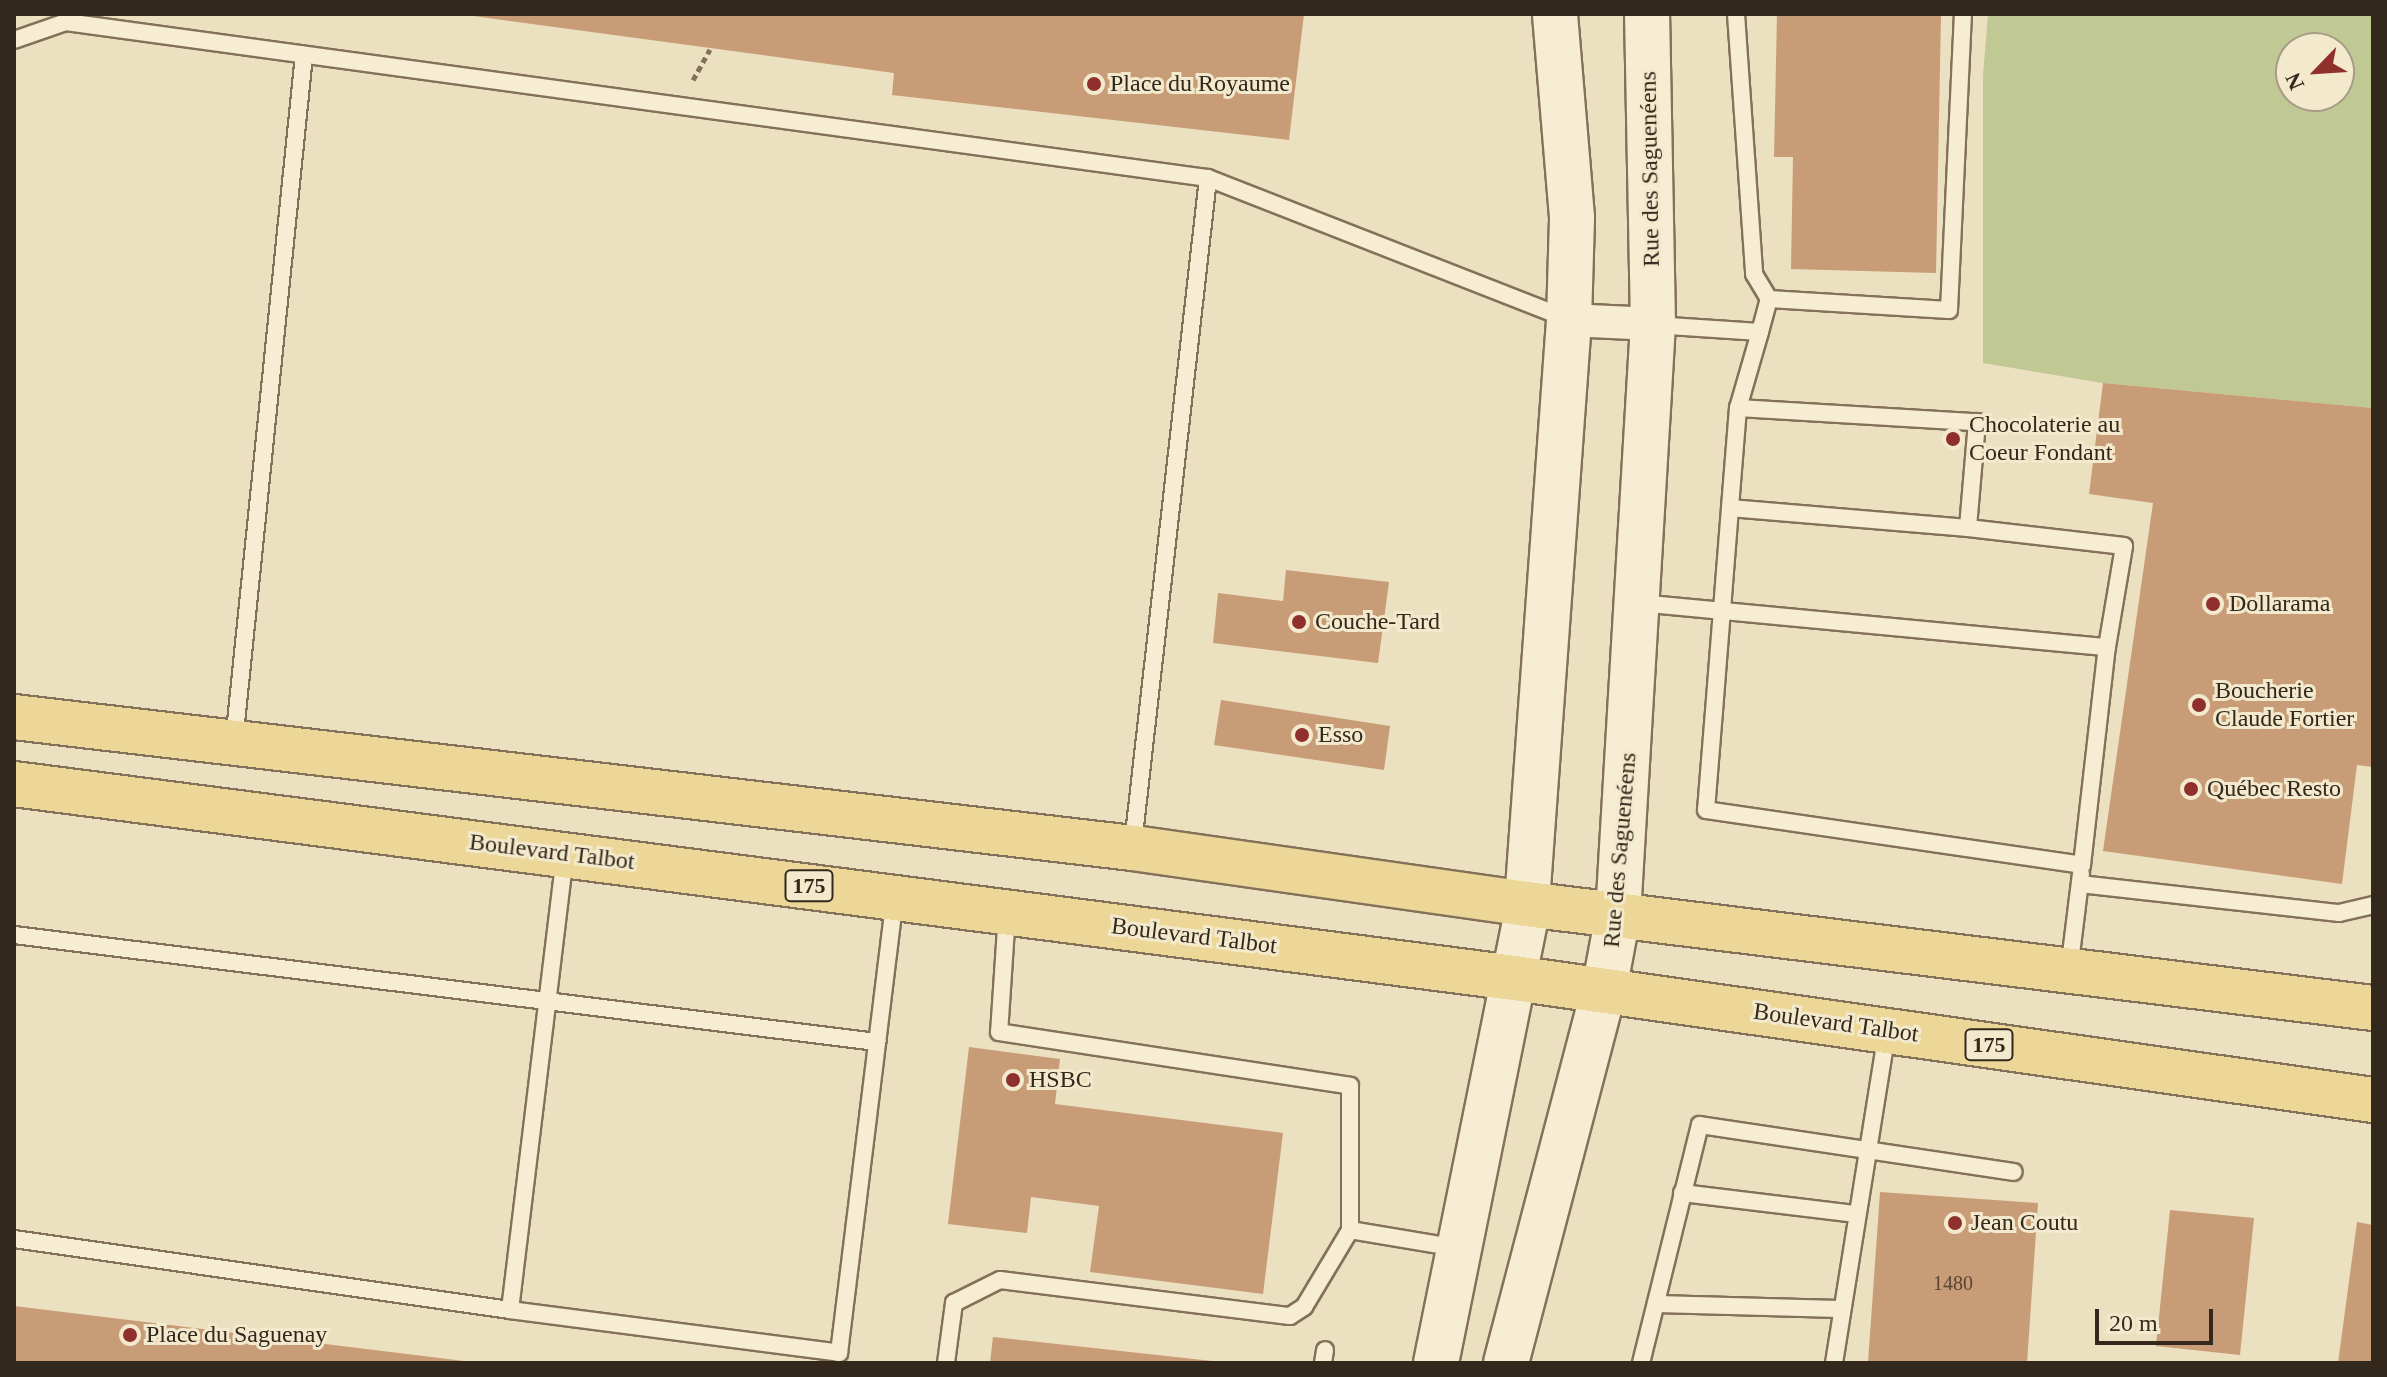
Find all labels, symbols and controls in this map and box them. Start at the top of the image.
north arrow [2275,32,2355,112]
text: N [2280,69,2309,94]
place label: Place du Royaume [1110,70,1290,98]
street label: Rue des Saguenéens [1634,71,1666,267]
marker: Place du Royaume [1085,75,1103,93]
place label: Chocolaterie au Coeur Fondant [1969,411,2120,467]
marker: Chocolaterie au Coeur Fondant [1944,430,1962,448]
place label: Dollarama [2229,590,2330,618]
marker: Dollarama [2204,595,2222,613]
place label: Couche-Tard [1315,608,1440,636]
marker: Couche-Tard [1290,613,1308,631]
place label: Boucherie Claude Fortier [2215,677,2354,733]
marker: Boucherie Claude Fortier [2190,696,2208,714]
place label: Esso [1318,721,1363,749]
marker: Esso [1293,726,1311,744]
street label: Rue des Saguenéens [1597,751,1643,949]
place label: Québec Resto [2207,775,2341,803]
marker: Québec Resto [2182,780,2200,798]
street label: Boulevard Talbot [467,828,637,876]
road number: 175 [783,868,835,904]
street label: Boulevard Talbot [1109,912,1279,960]
street label: Boulevard Talbot [1751,997,1921,1049]
road number: 175 [1963,1027,2015,1063]
place label: HSBC [1029,1066,1092,1094]
marker: HSBC [1004,1071,1022,1089]
place label: Jean Coutu [1971,1209,2078,1237]
marker: Jean Coutu [1946,1214,1964,1232]
house number: 1480 [1933,1271,1973,1295]
scale bar [2099,1293,2217,1343]
text: 20 m [2109,1310,2158,1336]
place label: Place du Saguenay [146,1321,327,1349]
marker: Place du Saguenay [121,1326,139,1344]

